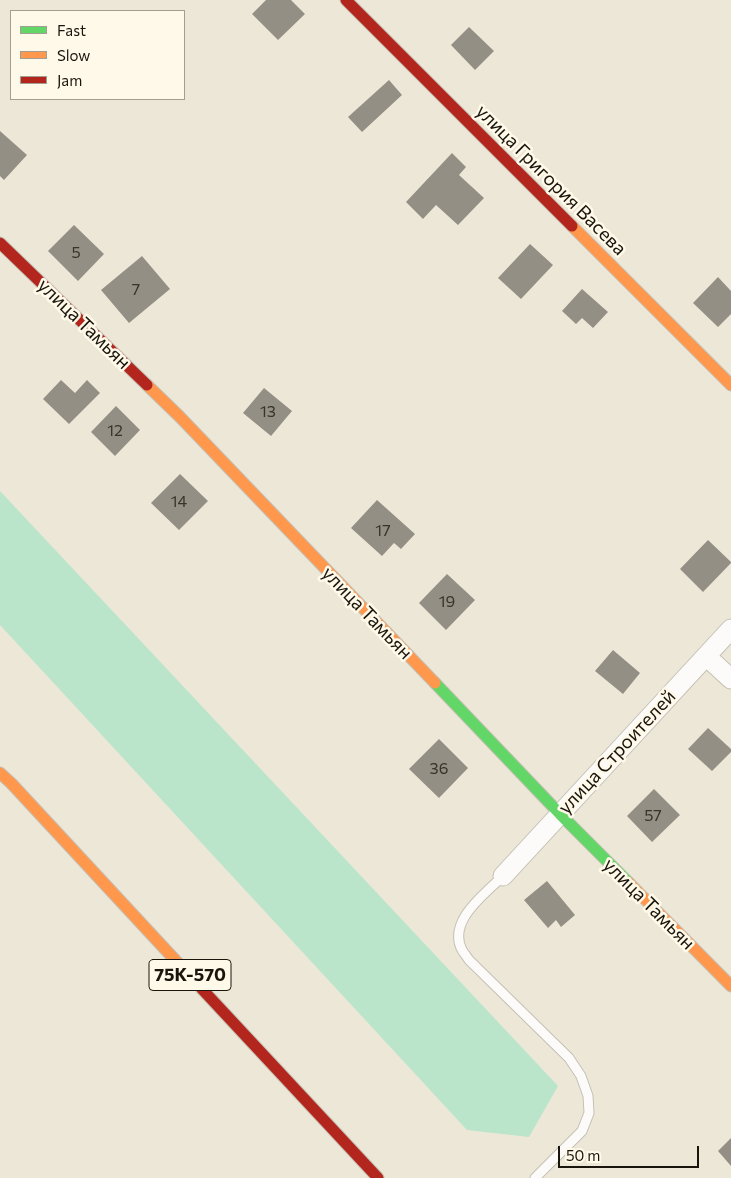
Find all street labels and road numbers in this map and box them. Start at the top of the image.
street label: улица Григория Васева [471,100,631,260]
street label: улица Тамьян [33,274,135,374]
street label: улица Тамьян [317,562,417,664]
street label: улица Строителей [554,685,680,819]
street label: улица Тамьян [598,853,700,955]
road number: 75К-570 [149,960,231,990]

